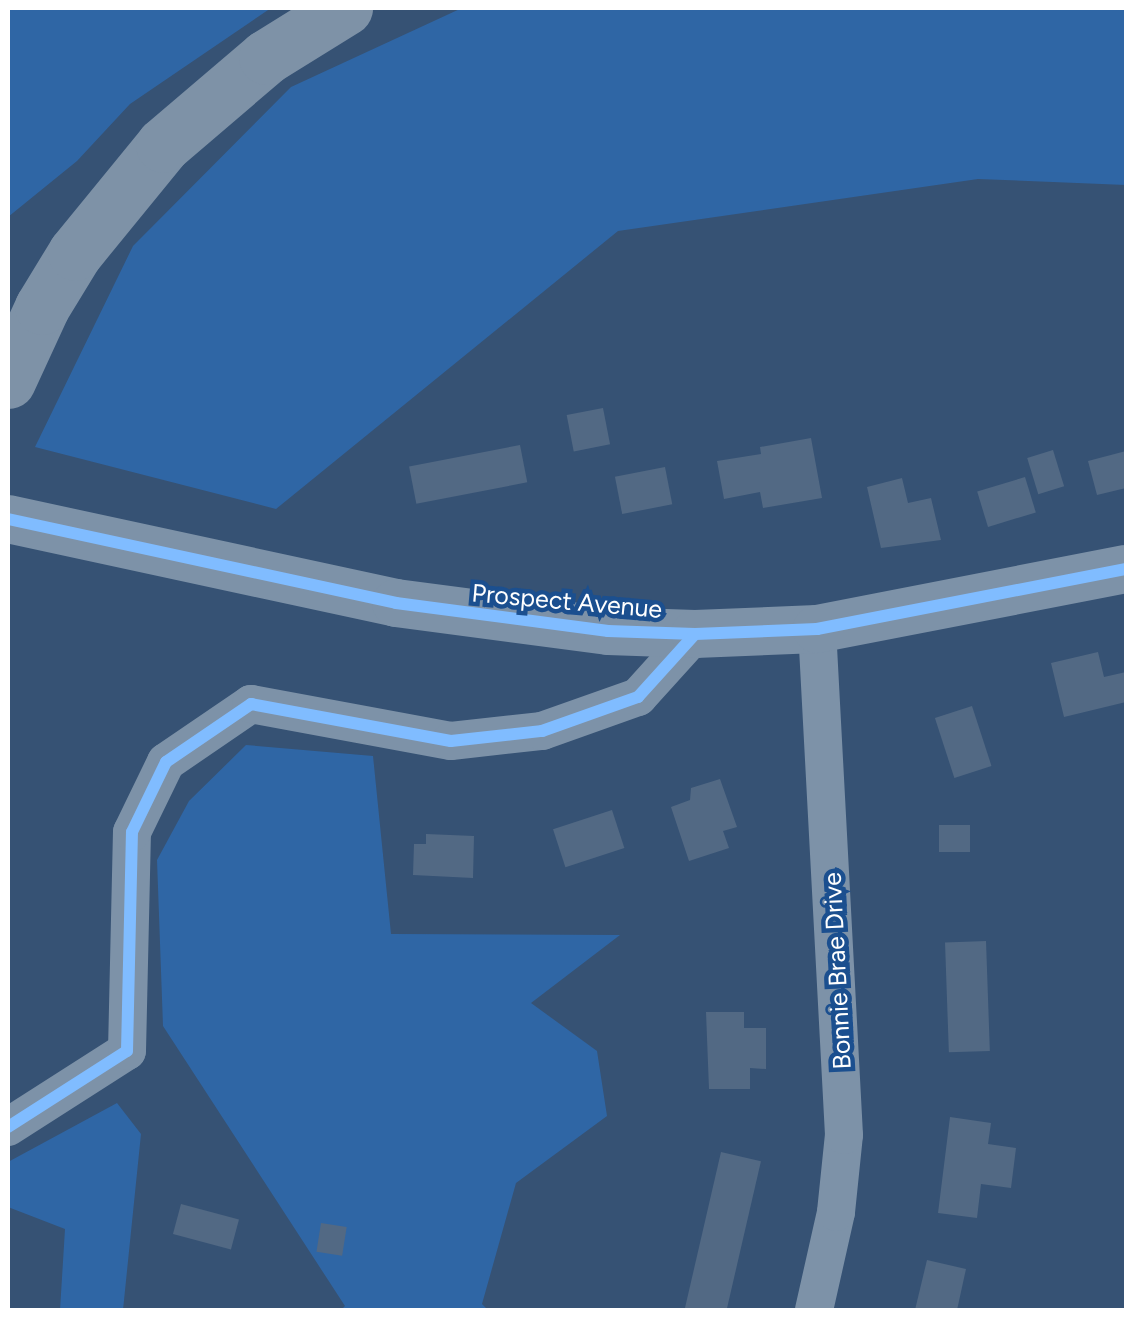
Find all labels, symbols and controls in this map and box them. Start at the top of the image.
street label: Prospect Avenue [471,578,663,624]
street label: Bonnie Brae Drive [817,872,857,1070]

